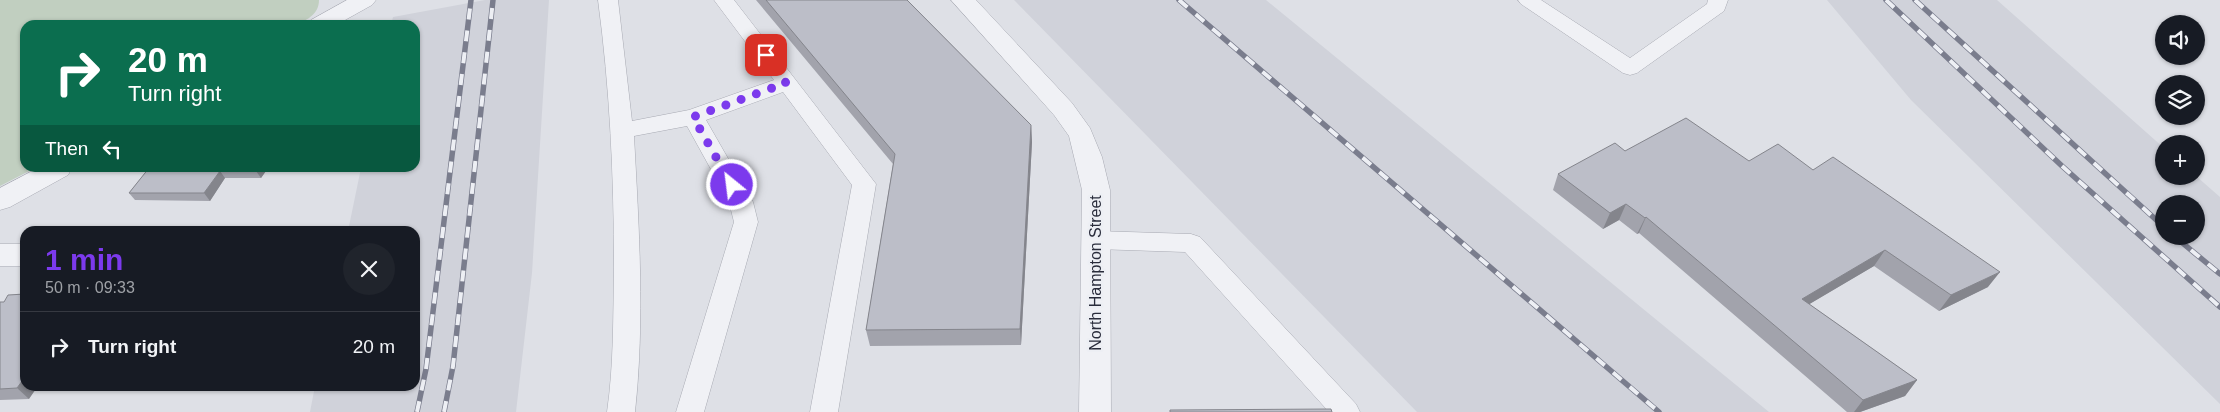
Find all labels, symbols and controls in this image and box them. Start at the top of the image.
map controls [2155,15,2205,245]
button: sound [2155,15,2205,65]
pin [745,34,787,76]
icon: right [45,40,110,105]
text: 20 m [128,40,208,79]
icon: arrive [752,41,780,69]
button: layers [2155,75,2205,125]
text: Turn right [128,81,221,106]
icon: left [98,135,126,163]
button: + [2155,135,2205,185]
text: Then [45,138,88,159]
position arrow [705,158,757,210]
street label: North Hampton Street [1087,195,1104,351]
button: − [2155,195,2205,245]
text: 1 min [45,243,123,276]
button: close [343,243,395,295]
text: 50 m · 09:33 [45,279,135,296]
icon: right [45,333,73,361]
text: Turn right [88,336,176,357]
text: 20 m [353,336,395,357]

